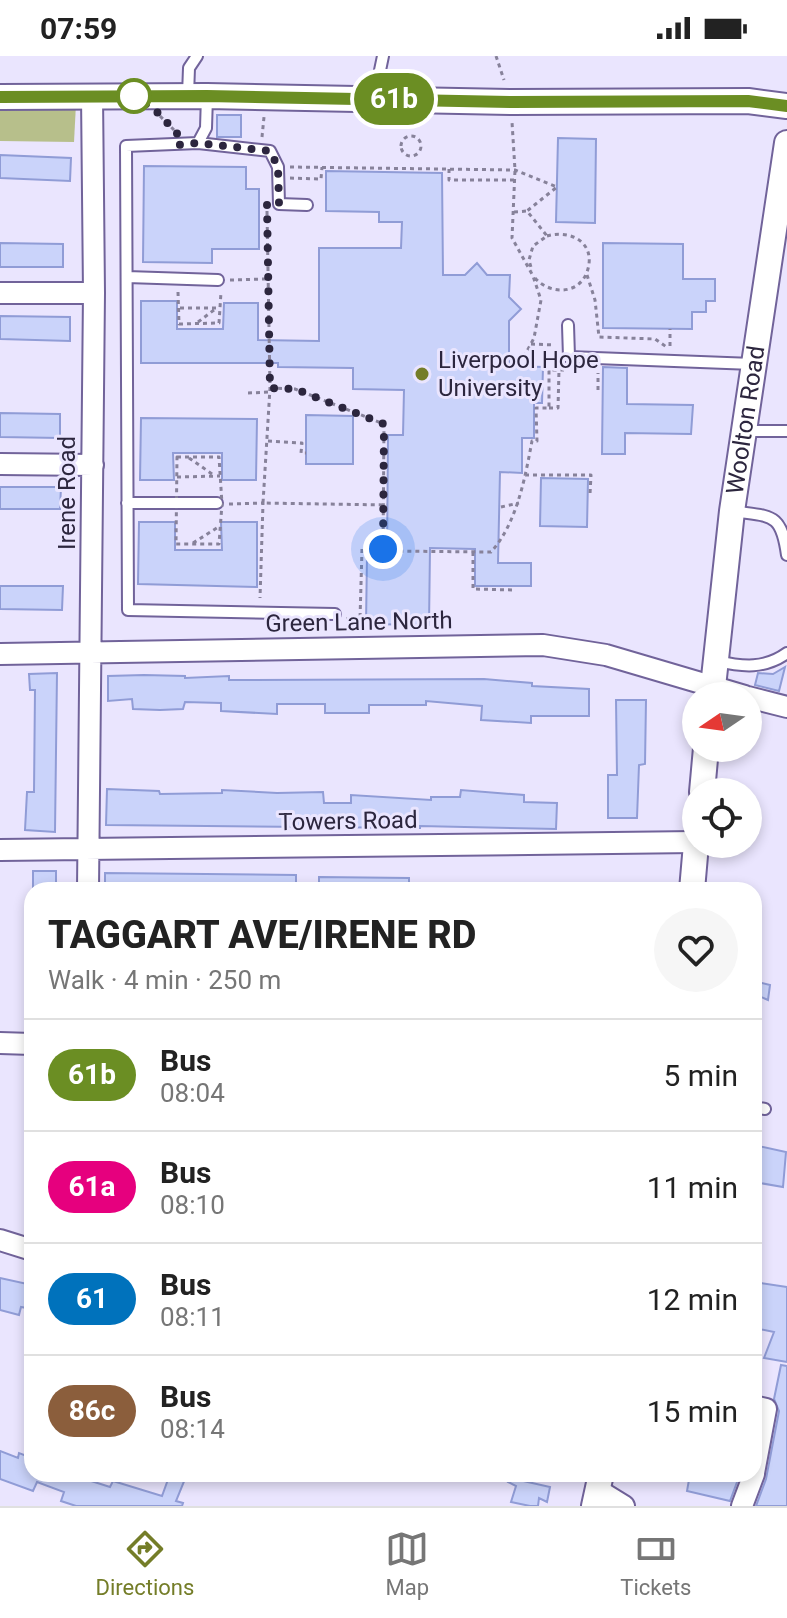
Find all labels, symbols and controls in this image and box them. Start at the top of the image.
text: 07:59 [40,11,117,46]
line badge: 61b [348,73,440,125]
unlabelled marker [117,79,151,113]
text: 61b [370,82,418,115]
street label: Woolton Road [721,344,771,496]
place label: Liverpool Hope University [438,346,599,402]
marker: Liverpool Hope University [413,365,431,383]
street label: Irene Road [53,436,81,550]
your location [363,529,403,569]
street label: Green Lane North [265,606,453,638]
north arrow [682,682,762,762]
map controls [682,682,762,858]
button: locate [682,778,762,858]
street label: Towers Road [278,806,418,836]
button: heart [654,908,738,992]
text: TAGGART AVE/IRENE RD [48,913,476,957]
text: Walk · 4 min · 250 m [48,965,281,995]
text: Bus [160,1043,211,1078]
text: 61b [68,1058,116,1091]
text: 5 min [664,1058,738,1093]
text: 08:04 [160,1078,225,1108]
text: Bus [160,1155,211,1190]
text: 61a [68,1170,116,1203]
text: 11 min [647,1170,738,1205]
text: 08:10 [160,1190,225,1220]
text: Bus [160,1267,211,1302]
text: 61 [76,1282,108,1315]
text: 12 min [647,1282,738,1317]
text: 08:11 [160,1302,225,1332]
text: Bus [160,1379,211,1414]
text: 86c [69,1394,115,1427]
text: 15 min [647,1394,738,1429]
text: 08:14 [160,1414,225,1444]
tab: Directions [96,1527,194,1600]
tab: Map [385,1527,429,1600]
tab: Tickets [620,1527,691,1600]

